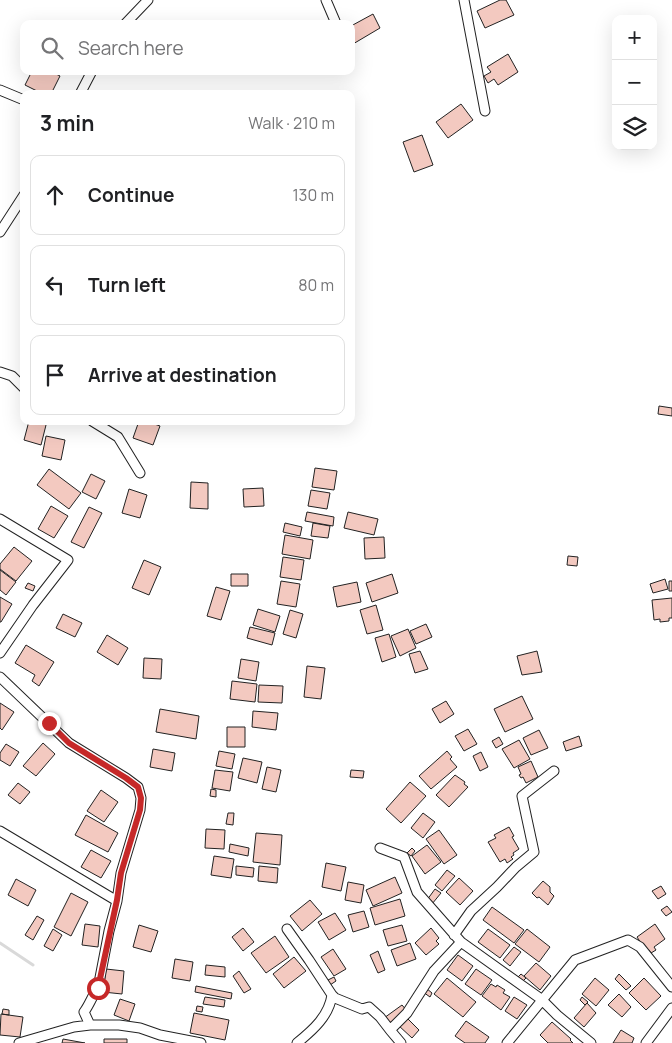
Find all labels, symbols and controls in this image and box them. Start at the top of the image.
map controls [612,15,657,150]
button: + [612,15,657,60]
search box [20,20,355,75]
icon: search [38,34,66,62]
text: Search here [78,35,184,61]
button: − [612,60,657,105]
button: layers [612,105,657,150]
text: 3 min [40,109,94,137]
text: Walk · 210 m [248,112,335,134]
icon: ahead [41,181,69,209]
text: Continue [88,182,174,208]
text: 130 m [292,184,334,206]
icon: left [41,271,69,299]
text: Turn left [88,272,166,298]
text: 80 m [298,274,334,296]
icon: arrive [41,361,69,389]
text: Arrive at destination [88,362,277,388]
route end [38,712,61,735]
route start [87,977,110,1000]

